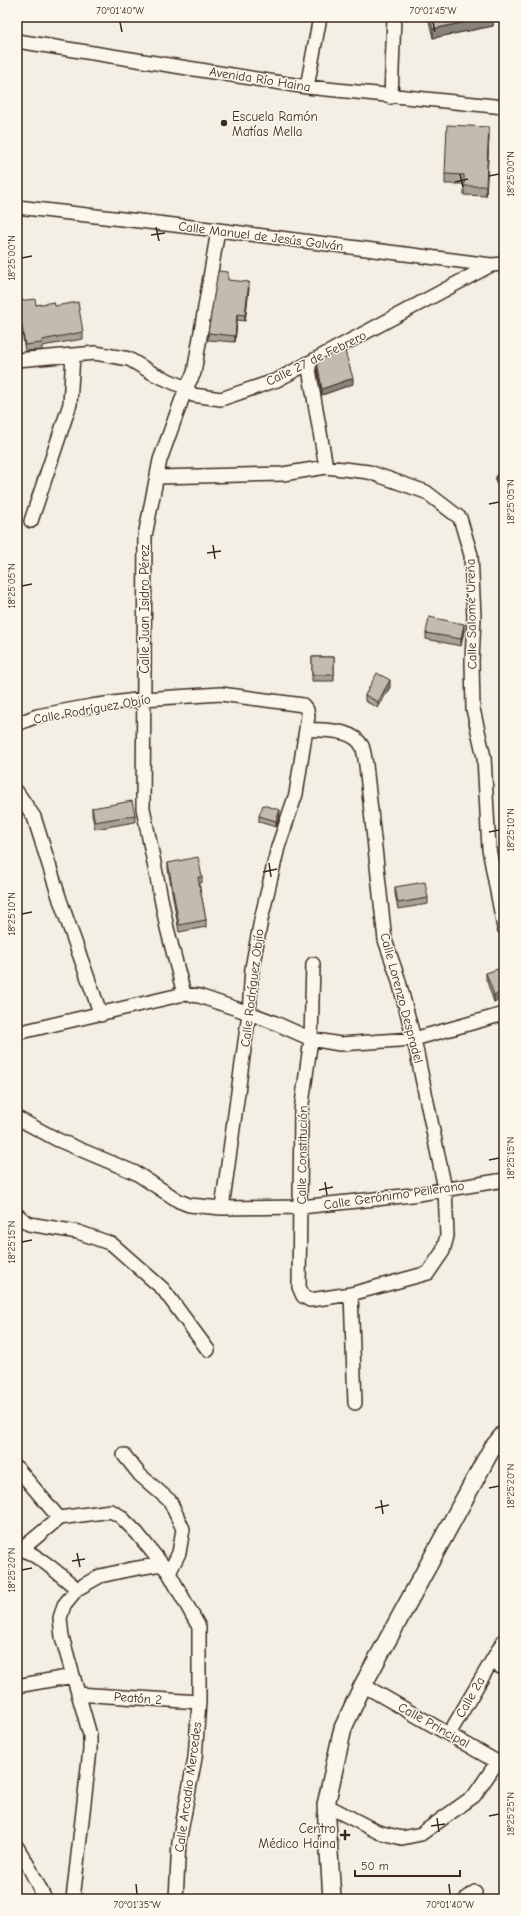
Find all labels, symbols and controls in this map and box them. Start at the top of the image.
text: 70°01'40"W [96,5,144,17]
text: 70°01'45"W [410,5,457,17]
street label: Avenida Río Haina [208,64,312,94]
place label: Escuela Ramón Matías Mella [232,109,318,139]
marker: Escuela Ramón Matías Mella [219,118,229,128]
text: 18°25'00"N [505,151,517,197]
street label: Calle Manuel de Jesús Galván [178,218,344,254]
text: 18°25'00"N [6,235,18,281]
street label: Calle 27 de Febrero [263,327,369,389]
text: 18°25'05"N [505,479,517,525]
street label: Calle Juan Isidro Pérez [137,544,152,673]
street label: Calle Salomé Ureña [463,558,479,670]
text: 18°25'05"N [6,563,18,609]
street label: Calle Rodríguez Objío [32,691,152,727]
text: 18°25'10"N [505,808,517,852]
text: 18°25'10"N [6,892,18,936]
street label: Calle Rodríguez Objío [237,928,267,1048]
street label: Calle Lorenzo Despradel [377,931,427,1065]
street label: Calle Constitución [294,1105,310,1205]
text: 18°25'15"N [505,1137,517,1179]
street label: Calle Gerónimo Pellerano [323,1178,465,1212]
text: 18°25'15"N [6,1221,18,1263]
text: 18°25'20"N [505,1464,517,1508]
text: 18°25'20"N [6,1548,18,1592]
street label: Calle 2a [452,1674,488,1720]
street label: Peatón 2 [113,1689,163,1707]
street label: Calle Principal [396,1699,472,1751]
street label: Calle Arcadio Mercedes [171,1721,205,1853]
text: 18°25'25"N [505,1792,517,1836]
place label: Centro Médico Haina [258,1821,336,1851]
marker: Centro Médico Haina [339,1829,351,1841]
scale bar [355,1852,460,1878]
text: 50 m [361,1859,389,1873]
text: 70°01'35"W [113,1899,161,1911]
text: 70°01'40"W [426,1899,474,1911]

